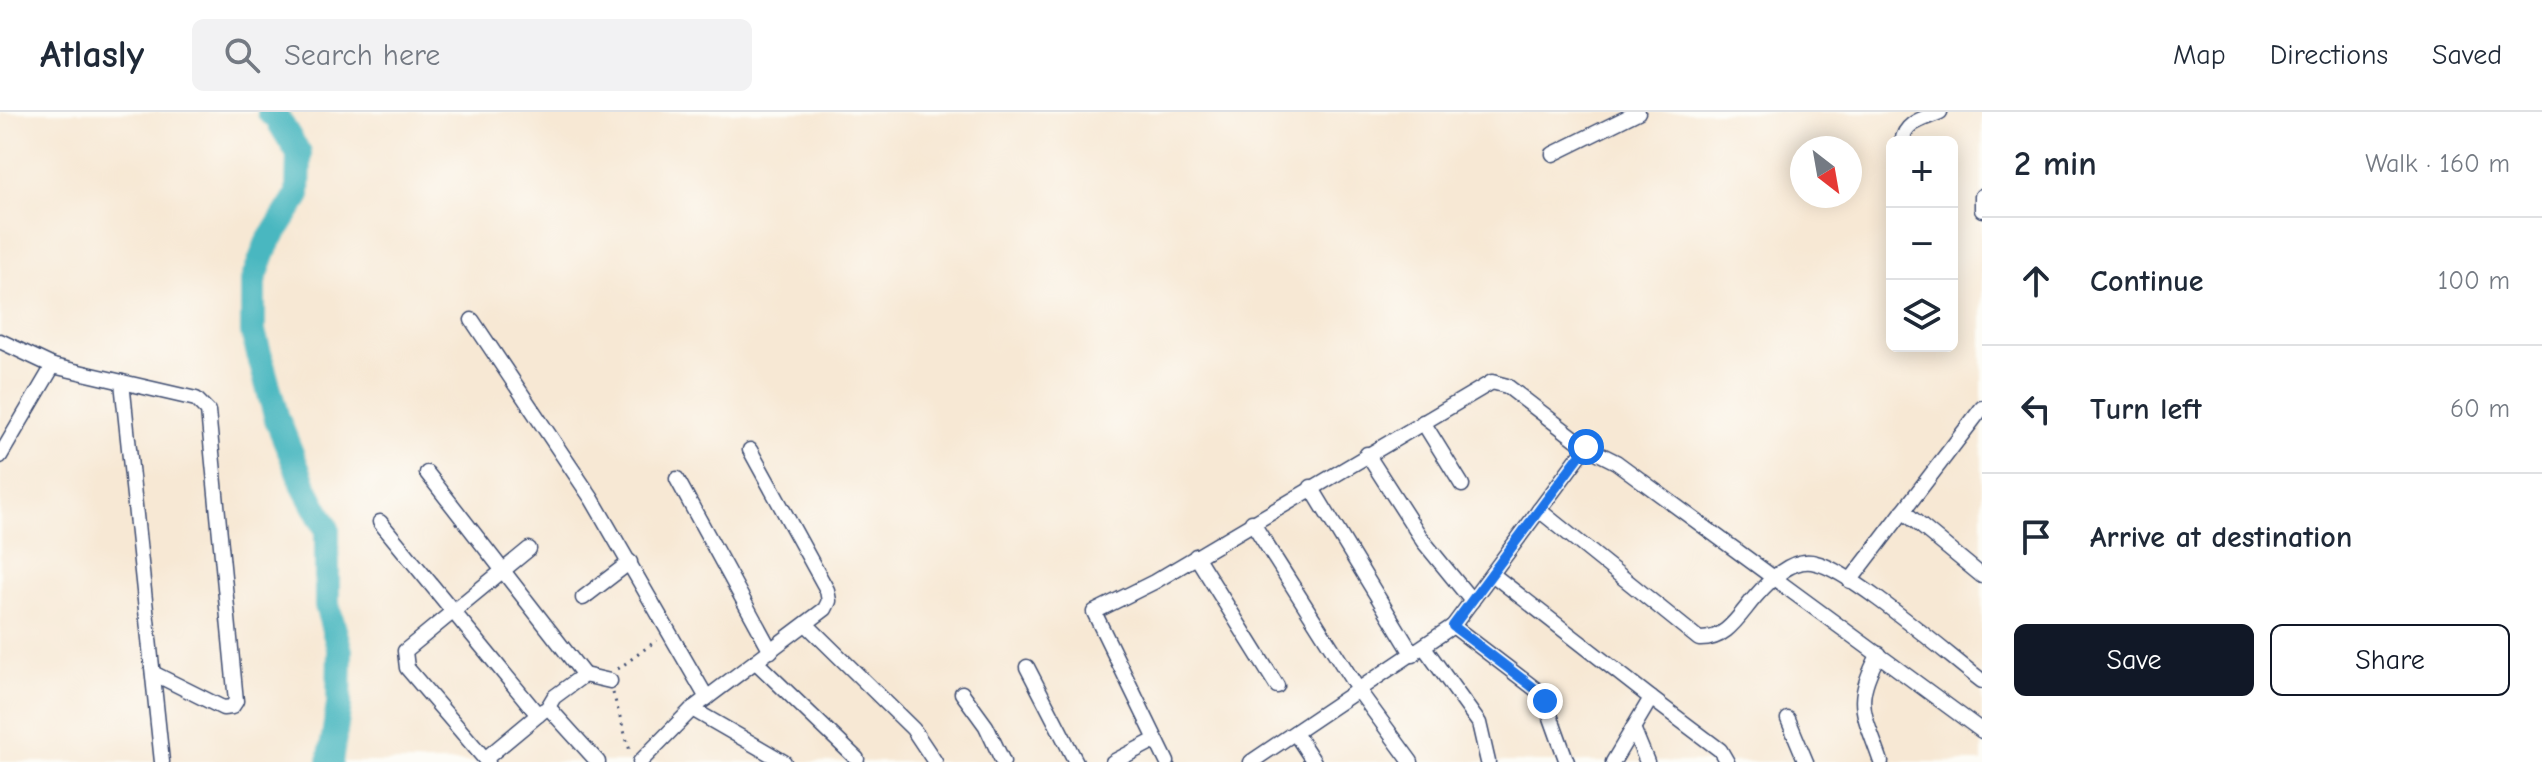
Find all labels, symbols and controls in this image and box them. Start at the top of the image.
search box [192,19,752,91]
text: Atlasly [40,33,144,77]
icon: search [220,33,264,77]
text: Search here [284,38,440,73]
text: Map [2173,39,2226,71]
text: Directions [2270,39,2388,71]
text: Saved [2432,39,2502,71]
north arrow [1790,136,1862,208]
map controls [1886,136,1958,352]
button: + [1886,136,1958,208]
text: 2 min [2014,144,2097,184]
text: Walk · 160 m [2365,149,2510,179]
button: − [1886,208,1958,280]
icon: ahead [2014,259,2058,303]
text: Continue [2090,264,2204,299]
text: 100 m [2438,266,2510,296]
button: layers [1886,280,1958,352]
icon: left [2014,387,2058,431]
text: Turn left [2090,392,2202,427]
text: 60 m [2450,394,2510,424]
route start [1568,429,1604,465]
icon: arrive [2014,515,2058,559]
text: Arrive at destination [2090,520,2352,555]
button: Save [2014,624,2254,696]
button: Share [2270,624,2510,696]
route end [1527,683,1563,719]

